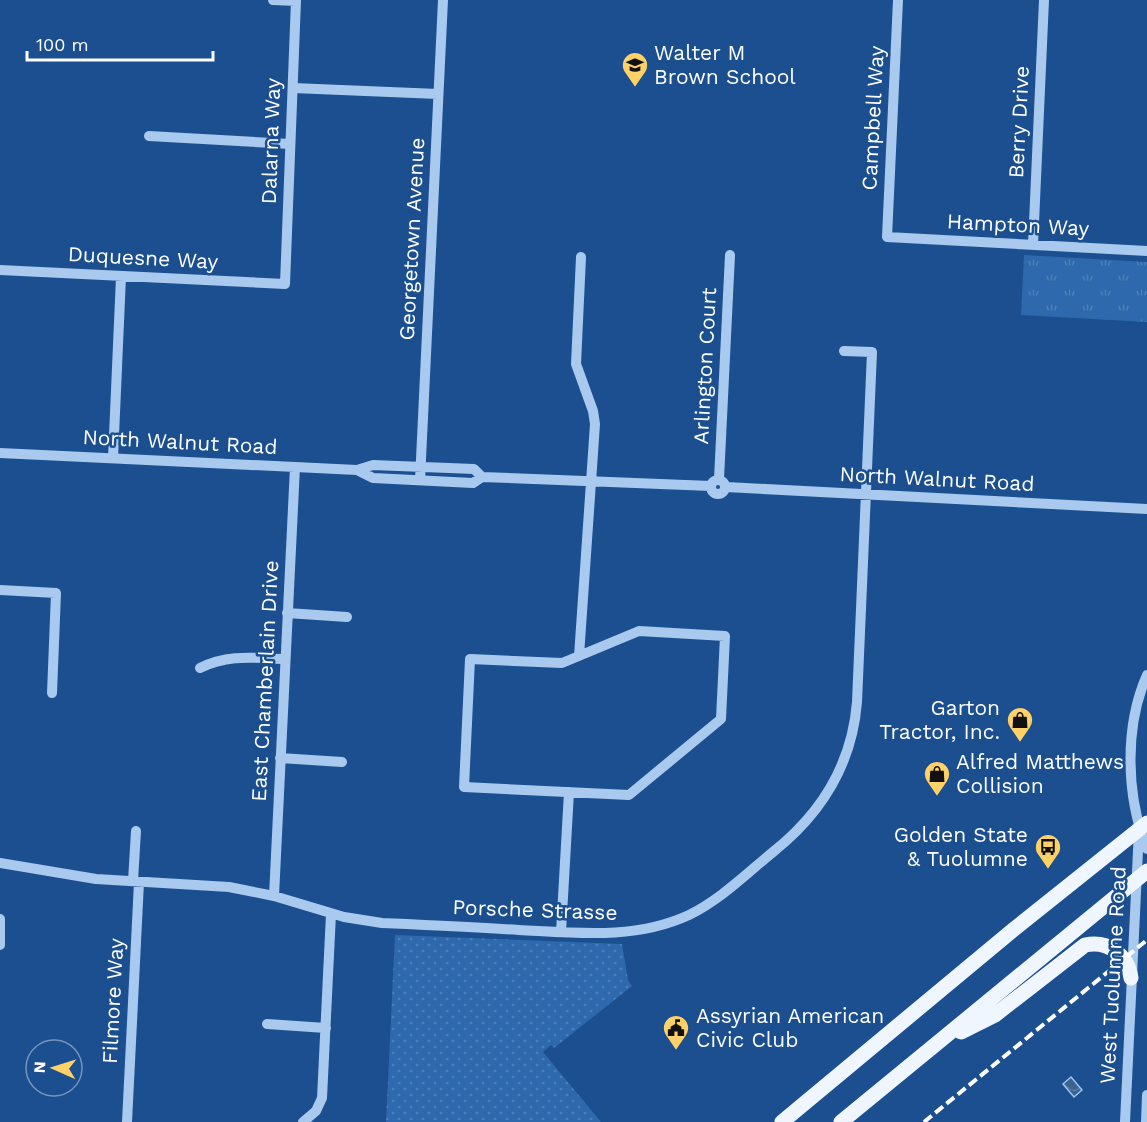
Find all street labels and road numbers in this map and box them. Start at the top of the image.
street label: Campbell Way [856,45,889,191]
street label: Berry Drive [1003,65,1034,179]
street label: Dalarna Way [256,77,285,205]
street label: Georgetown Avenue [394,137,429,341]
street label: Hampton Way [946,208,1090,241]
street label: Duquesne Way [67,241,219,274]
street label: Arlington Court [688,287,721,445]
street label: North Walnut Road [82,424,278,459]
street label: North Walnut Road [839,461,1035,496]
street label: East Chamberlain Drive [246,560,283,802]
street label: West Tuolumne Road [1094,866,1131,1084]
street label: Porsche Strasse [452,894,618,925]
street label: Filmore Way [97,937,128,1064]

